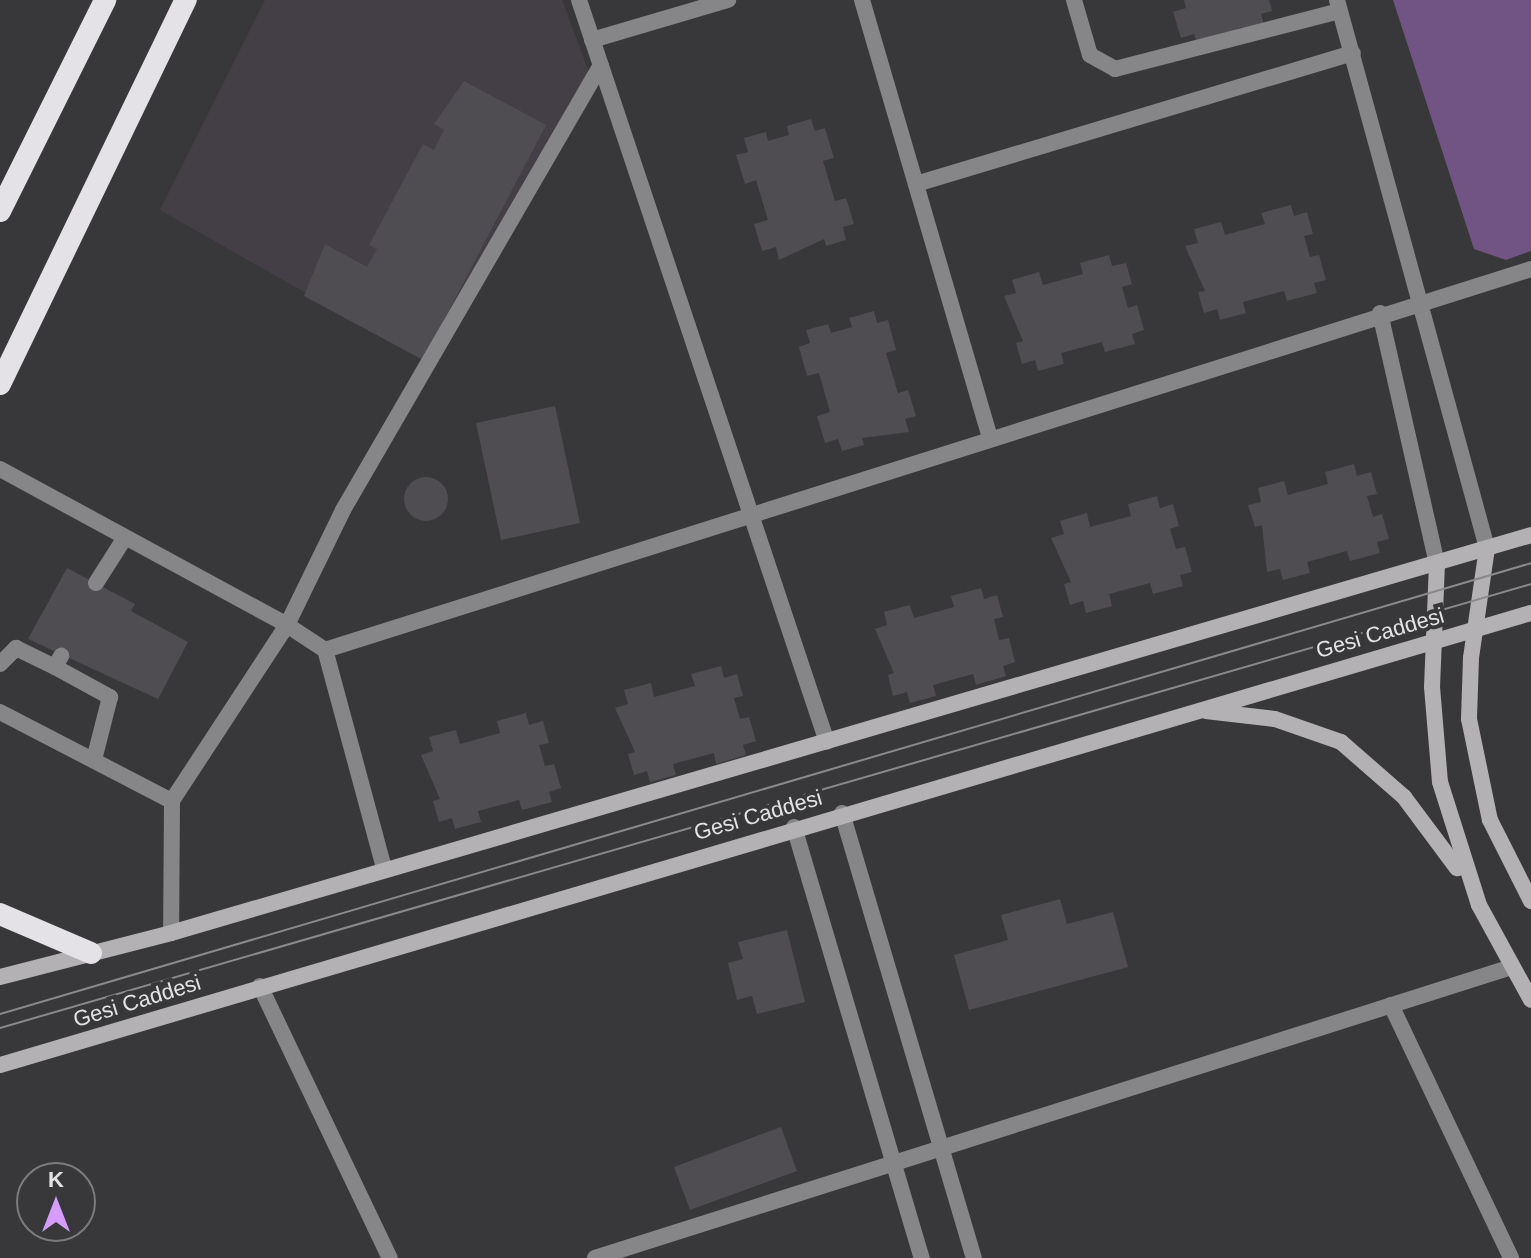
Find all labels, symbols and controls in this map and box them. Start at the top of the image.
street label: Gesi Caddesi [1313,602,1447,664]
street label: Gesi Caddesi [691,784,825,846]
street label: Gesi Caddesi [70,969,204,1033]
north arrow [16,1162,96,1242]
text: K [48,1167,64,1192]

